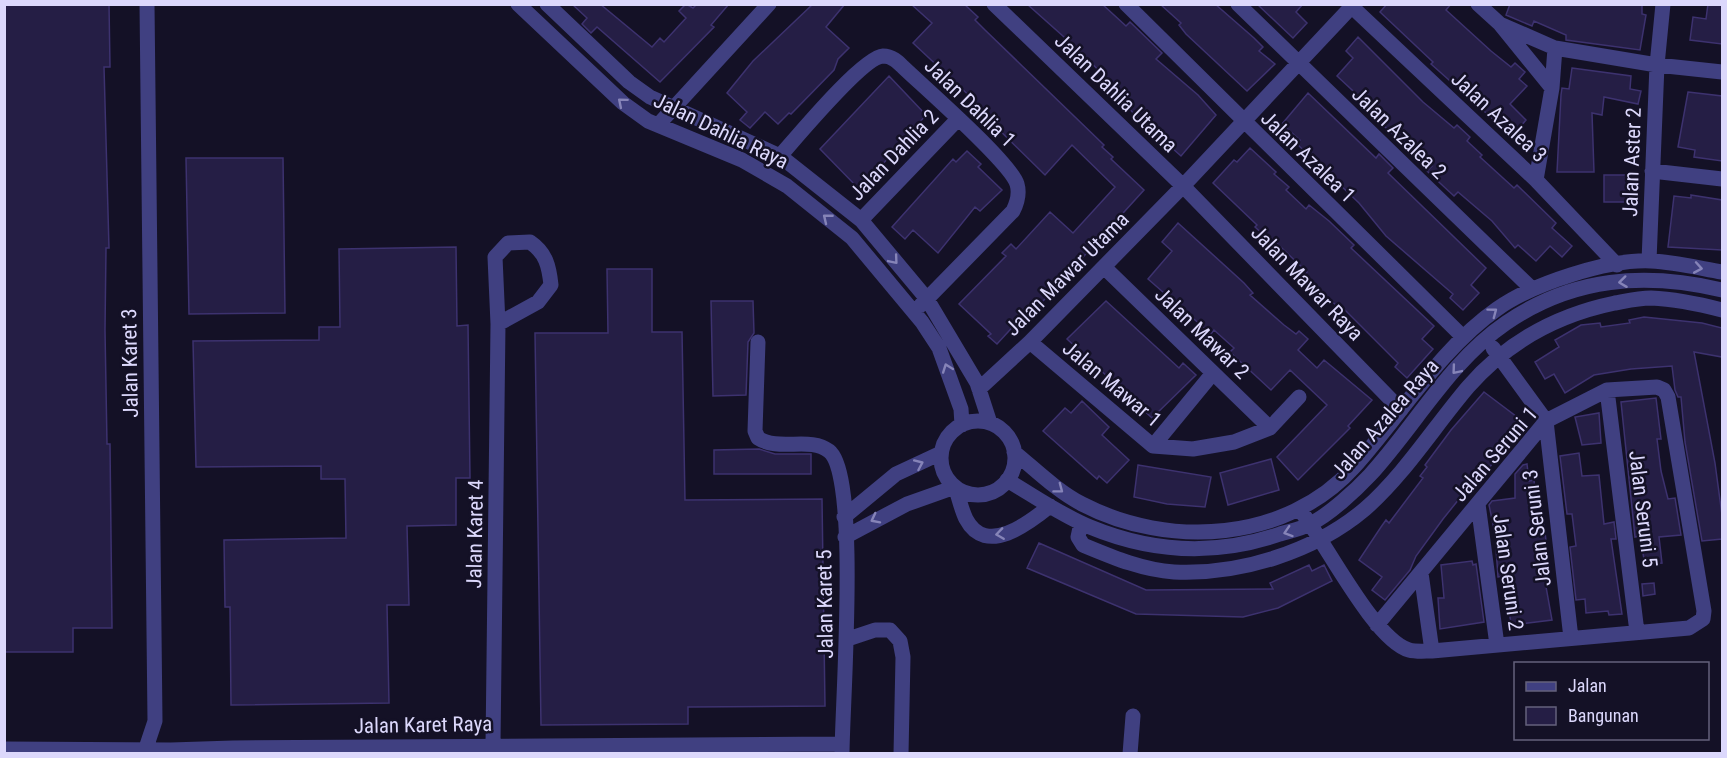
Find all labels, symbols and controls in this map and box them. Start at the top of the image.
street label: Jalan Dahlia Utama [1050,29,1182,157]
street label: Jalan Dahlia 1 [920,54,1020,152]
street label: Jalan Azalea 3 [1446,67,1552,167]
street label: Jalan Azalea 2 [1347,82,1451,184]
street label: Jalan Dahlia Raya [650,88,792,174]
one-way arrow [618,98,629,109]
street label: Jalan Dahlia 2 [845,105,943,205]
street label: Jalan Azalea 1 [1256,106,1360,208]
street label: Jalan Aster 2 [1618,107,1646,217]
street label: Jalan Mawar Utama [1000,207,1134,341]
one-way arrow [822,214,833,225]
street label: Jalan Mawar Raya [1246,220,1368,346]
one-way arrow [887,253,898,264]
one-way arrow [1693,261,1703,274]
one-way arrow [1619,275,1628,288]
street label: Jalan Mawar 2 [1150,282,1254,384]
street label: Jalan Karet 3 [117,308,143,418]
one-way arrow [1487,309,1498,320]
street label: Jalan Mawar 1 [1058,336,1166,432]
street label: Jalan Azalea Raya [1326,354,1444,484]
one-way arrow [941,364,954,374]
one-way arrow [1453,364,1464,375]
street label: Jalan Seruni 1 [1447,402,1543,506]
street label: Jalan Seruni 5 [1624,449,1662,569]
one-way arrow [912,459,923,471]
street label: Jalan Seruni 3 [1518,468,1556,588]
street label: Jalan Karet 4 [462,479,488,589]
one-way arrow [1053,482,1064,493]
one-way arrow [871,512,882,523]
street label: Jalan Seruni 2 [1488,512,1528,632]
one-way arrow [1283,525,1294,537]
one-way arrow [996,528,1005,540]
street label: Jalan Karet 5 [812,549,838,659]
legend [1514,662,1709,740]
text: Jalan [1568,675,1607,696]
text: Bangunan [1568,705,1639,726]
street label: Jalan Karet Raya [354,712,492,738]

